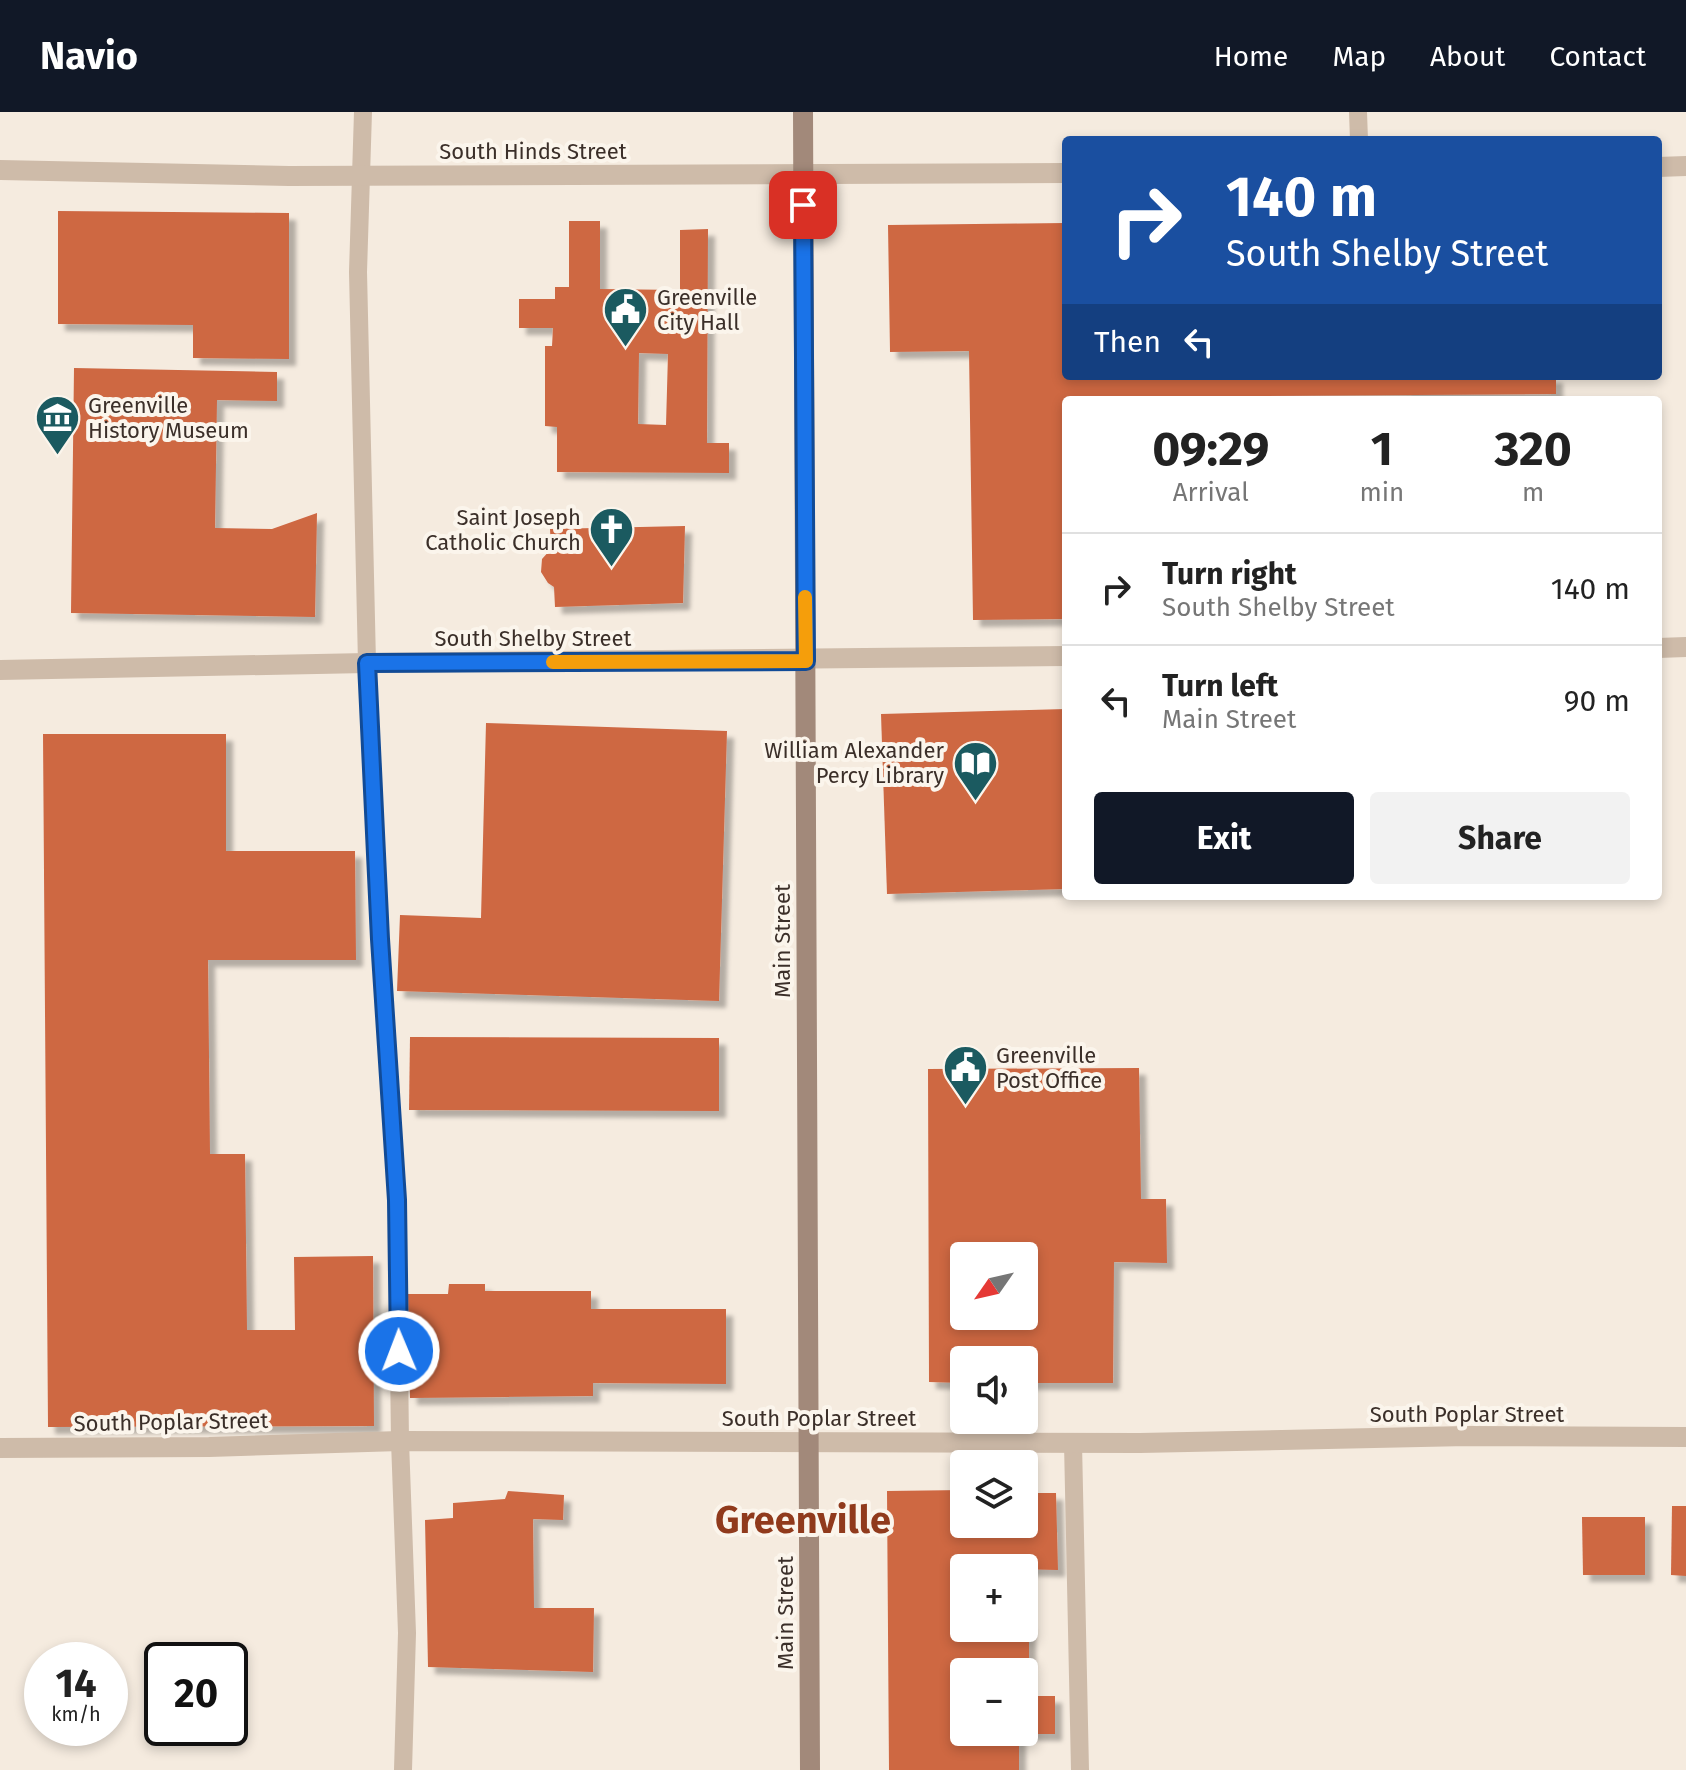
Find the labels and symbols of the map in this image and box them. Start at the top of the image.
street label: South Hinds Street [439,138,627,165]
pin [769,171,837,239]
place label: Greenville City Hall [657,284,757,336]
public building icon: Greenville City Hall [602,286,650,349]
place label: Greenville History Museum [88,392,249,444]
museum icon: Greenville History Museum [33,394,81,457]
place label: Saint Joseph Catholic Church [425,504,581,556]
church icon: Saint Joseph Catholic Church [588,506,636,569]
street label: South Shelby Street [435,625,632,652]
place label: William Alexander Percy Library [764,737,945,789]
library icon: William Alexander Percy Library [951,739,999,802]
street label: Main Street [769,884,796,998]
place label: Greenville Post Office [996,1042,1102,1094]
public building icon: Greenville Post Office [941,1044,989,1107]
north arrow [950,1242,1038,1330]
position arrow [357,1309,441,1393]
street label: South Poplar Street [1370,1401,1564,1428]
street label: South Poplar Street [722,1405,916,1432]
street label: South Poplar Street [73,1407,269,1437]
district label: Greenville [715,1497,891,1543]
street label: Main Street [772,1556,799,1670]
speed limit sign: 20 [144,1642,248,1746]

